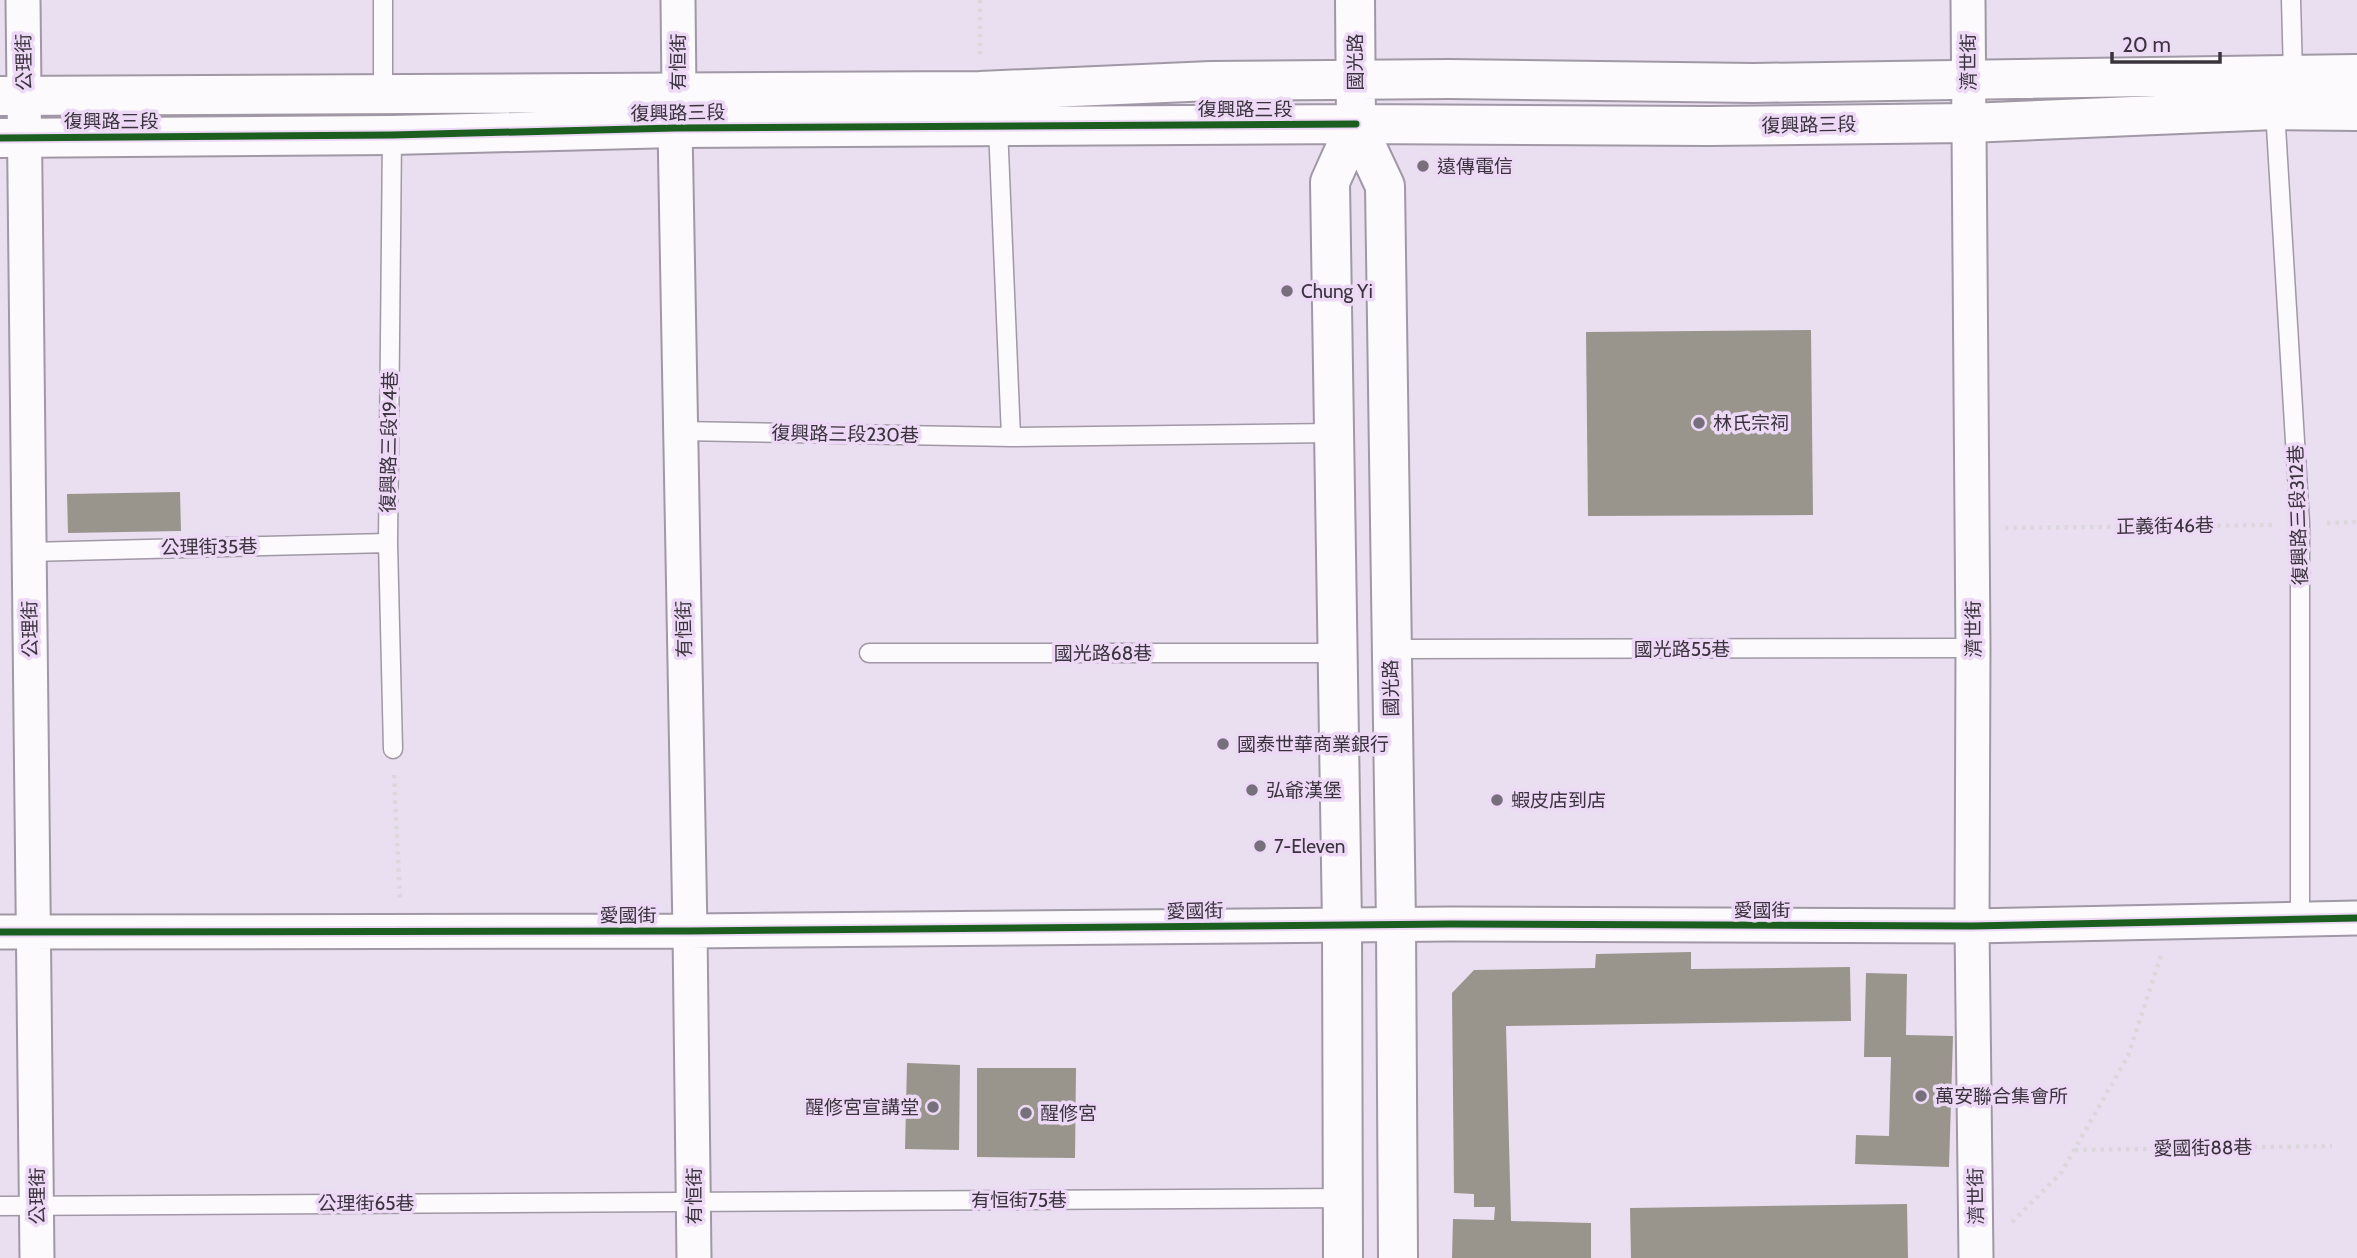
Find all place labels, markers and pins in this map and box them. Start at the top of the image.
place label: 遠傳電信 [1437,155,1513,178]
marker: 遠傳電信 [1415,158,1431,174]
place label: Chung Yi [1301,280,1373,303]
marker: Chung Yi [1279,283,1295,299]
place label: 林氏宗祠 [1713,412,1789,435]
marker: 林氏宗祠 [1691,415,1707,431]
place label: 國泰世華商業銀行 [1237,733,1389,756]
marker: 國泰世華商業銀行 [1215,736,1231,752]
place label: 弘爺漢堡 [1266,779,1342,802]
marker: 弘爺漢堡 [1244,782,1260,798]
place label: 蝦皮店到店 [1511,789,1606,812]
marker: 蝦皮店到店 [1489,792,1505,808]
place label: 7-Eleven [1274,835,1345,858]
marker: 7-Eleven [1252,838,1268,854]
place label: 萬安聯合集會所 [1935,1085,2068,1108]
marker: 萬安聯合集會所 [1913,1088,1929,1104]
place label: 醒修宮宣講堂 [805,1096,919,1119]
marker: 醒修宮宣講堂 [925,1099,941,1115]
place label: 醒修宮 [1040,1102,1097,1125]
marker: 醒修宮 [1018,1105,1034,1121]

